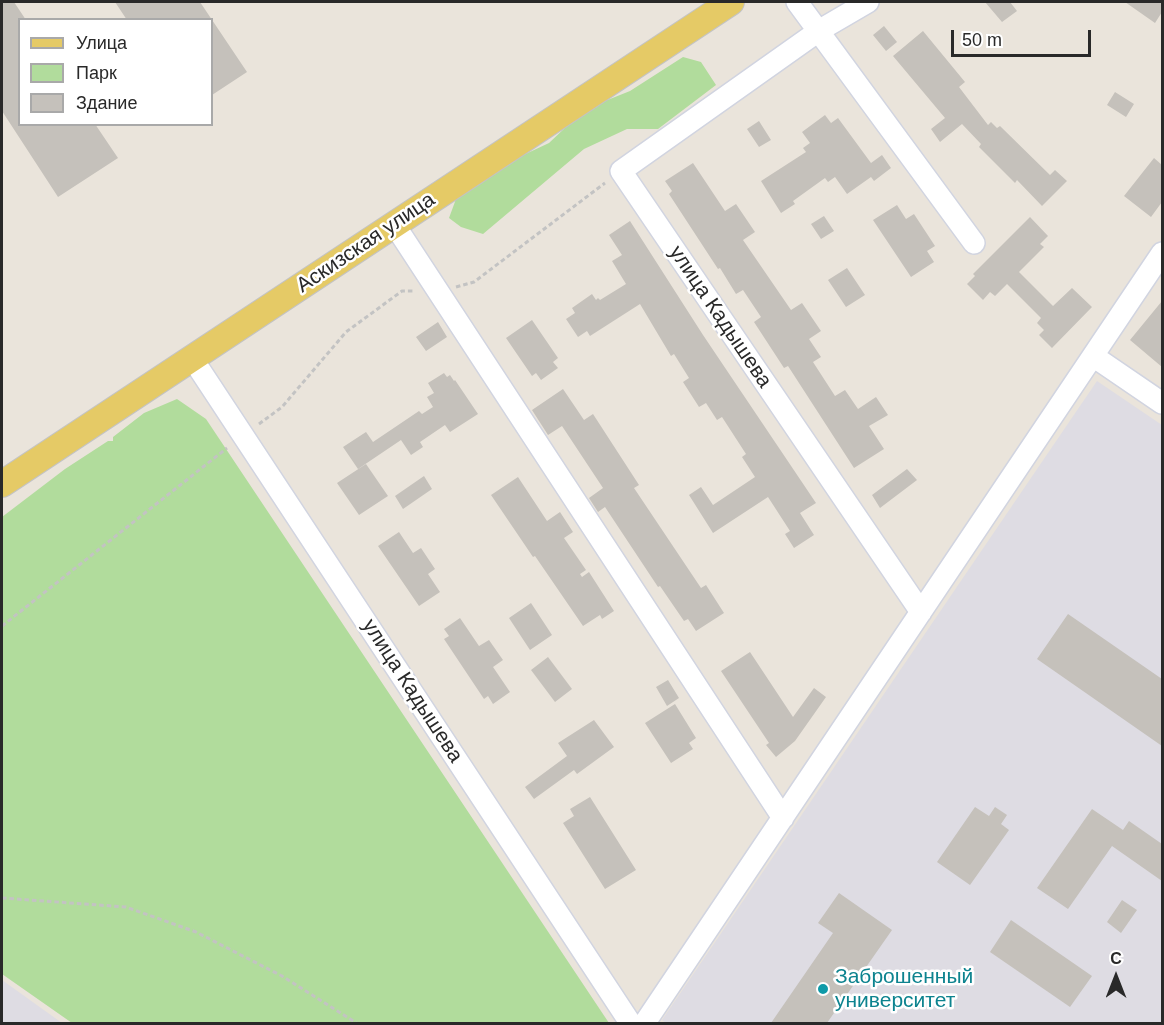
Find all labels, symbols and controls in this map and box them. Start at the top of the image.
legend [18,18,213,126]
scale bar [954,18,1094,56]
text: 50 m [962,30,1002,50]
text: Улица [76,33,127,53]
text: Парк [76,63,117,83]
text: Здание [76,93,137,113]
street label: Аскизская улица [292,187,440,299]
street label: улица Кадышева [663,241,777,393]
street label: улица Кадышева [356,615,468,767]
north arrow [1086,947,1146,1007]
text: С [1110,950,1122,967]
place label: Заброшенный университет [835,964,973,1014]
marker: Заброшенный университет [816,982,830,996]

